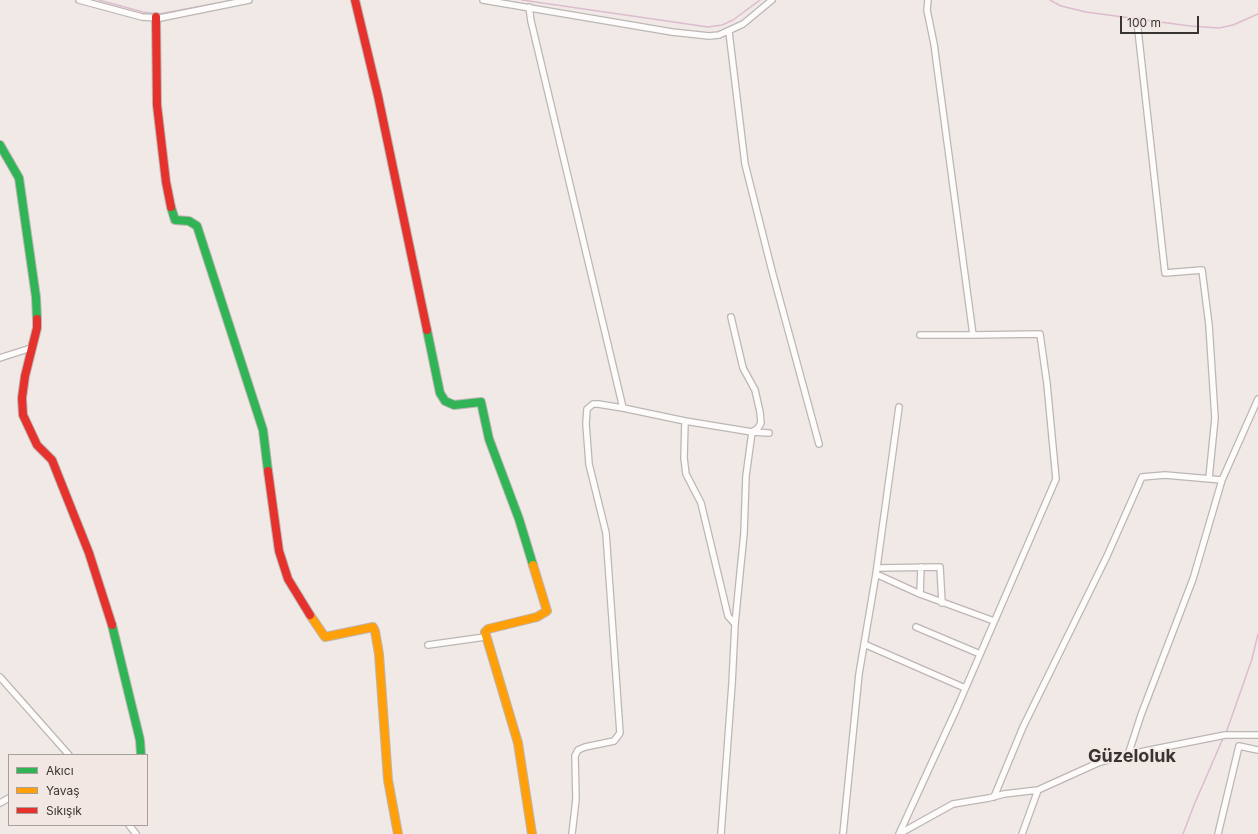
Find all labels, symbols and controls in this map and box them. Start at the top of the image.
scale bar [1122,8,1201,34]
text: 100 m [1127,15,1161,30]
district label: Güzeloluk [1088,746,1176,768]
legend [8,754,148,826]
text: Akıcı [46,763,74,778]
text: Yavaş [46,783,80,798]
text: Sıkışık [46,803,82,818]

